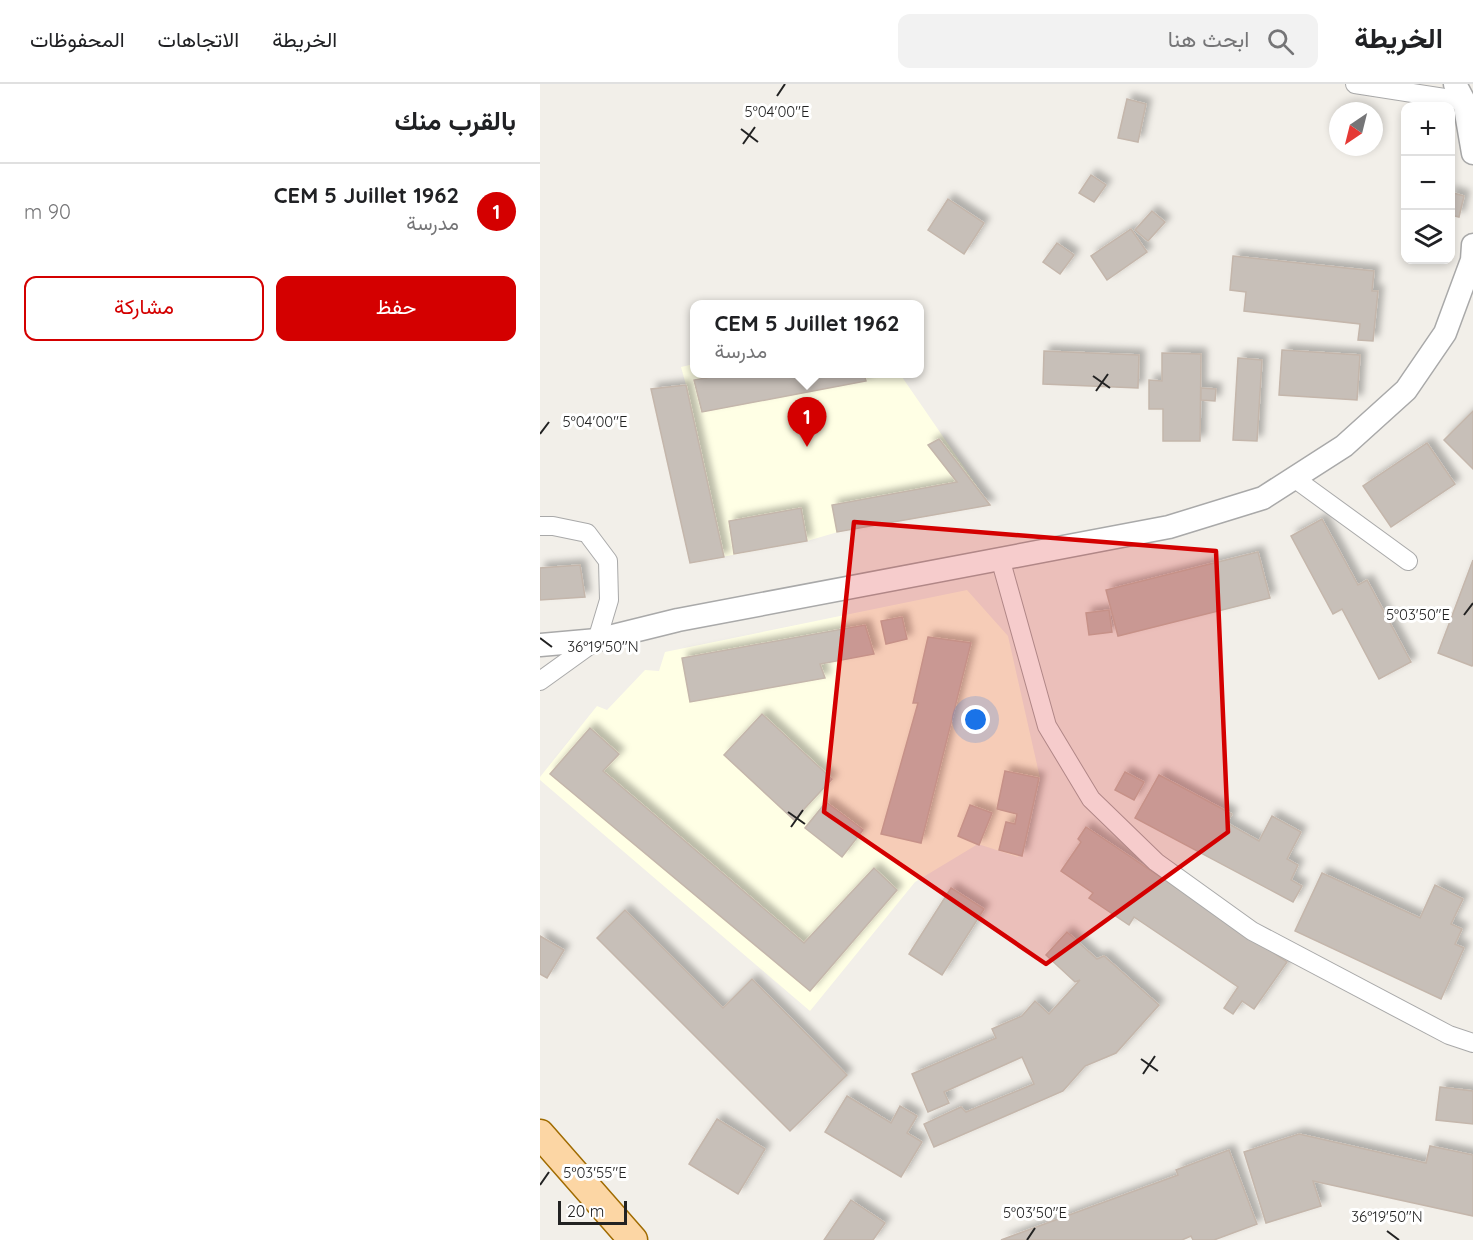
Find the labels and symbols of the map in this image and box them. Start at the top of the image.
text: 5°04'00"E [745,102,810,121]
north arrow [1329,102,1383,156]
pin: 1 [788,398,826,447]
text: 5°04'00"E [563,412,628,431]
text: 5°03'50"E [1386,605,1450,624]
text: 36°19'50"N [567,637,639,656]
your location [961,705,990,734]
text: 5°03'55"E [563,1163,627,1182]
scale bar [558,1198,627,1226]
text: 5°03'50"E [1003,1203,1067,1222]
text: 36°19'50"N [1351,1207,1423,1226]

